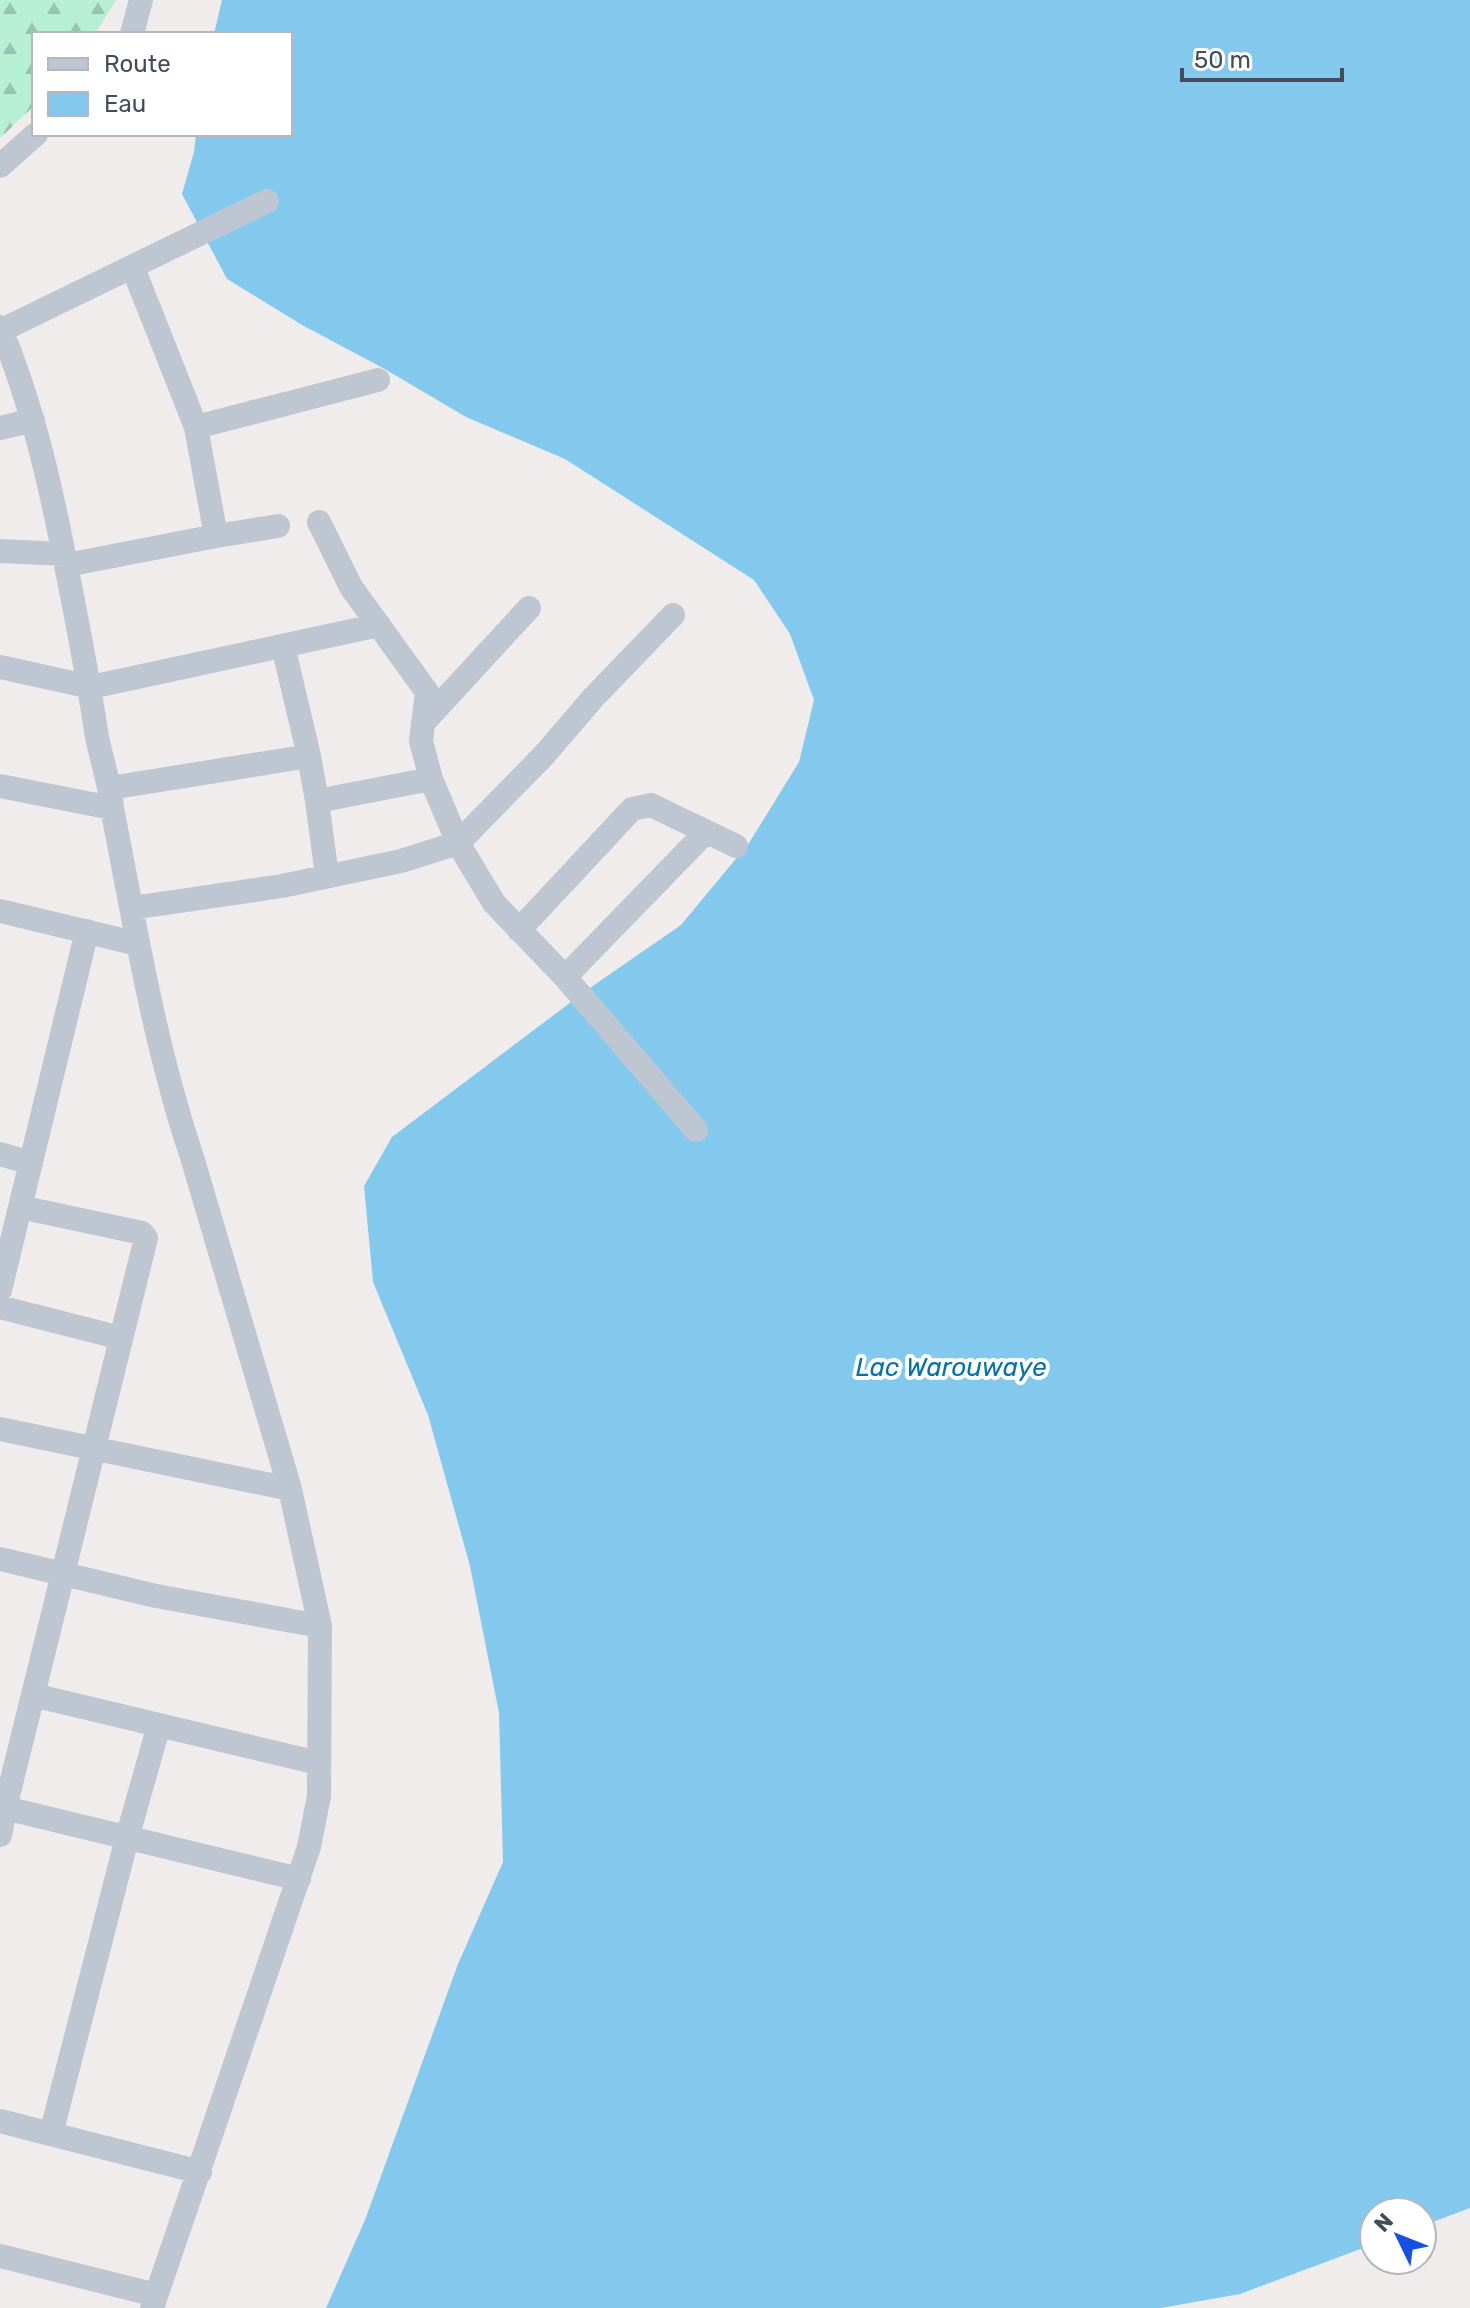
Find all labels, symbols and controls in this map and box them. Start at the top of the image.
legend [32,32,292,136]
scale bar [1182,32,1342,82]
text: 50 m [1194,46,1251,74]
text: Route [104,50,171,78]
text: Eau [104,90,146,118]
water label: Lac Warouwaye [855,1352,1047,1383]
north arrow [1358,2196,1438,2276]
text: N [1368,2208,1399,2238]

